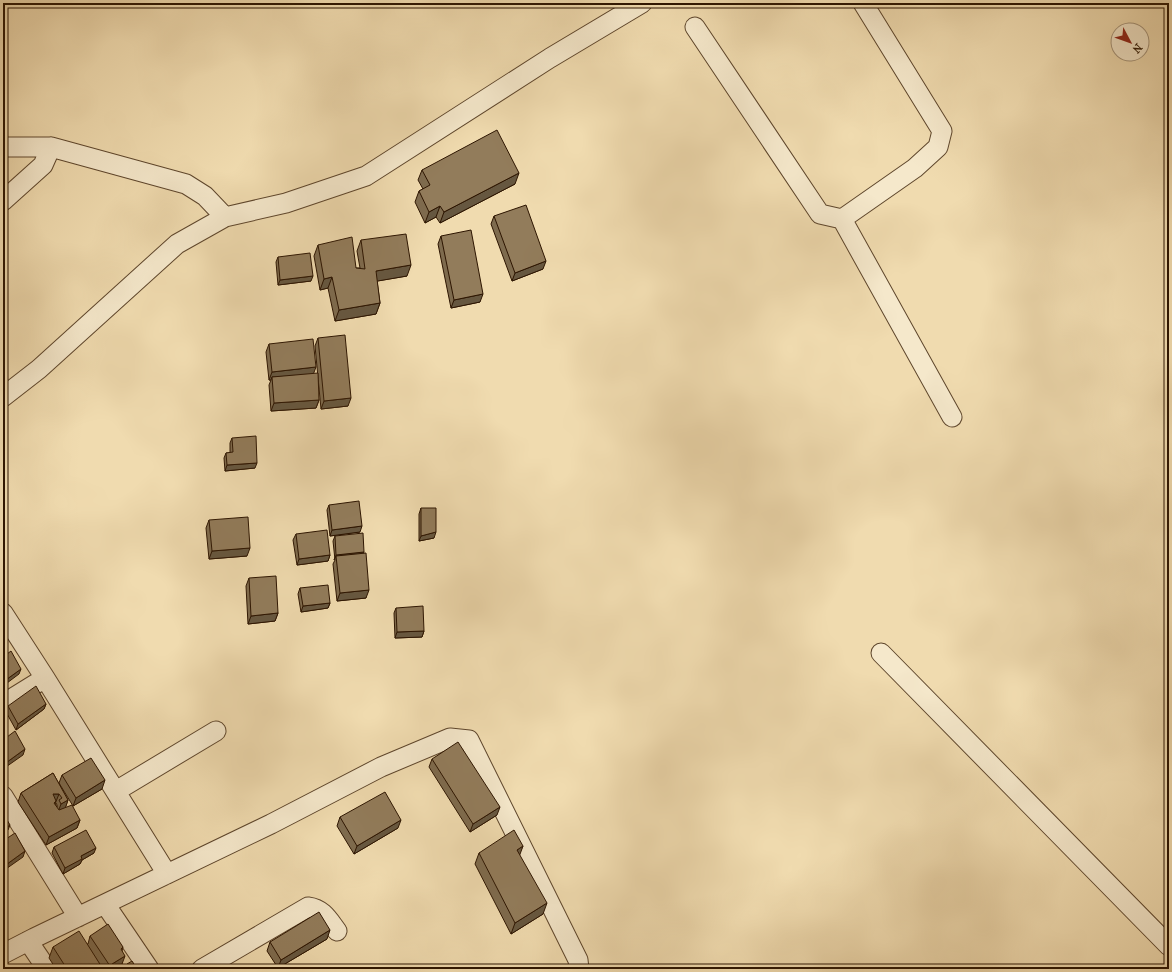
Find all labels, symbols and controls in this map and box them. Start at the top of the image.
north arrow [1110,22,1150,62]
text: N [1129,41,1145,56]

